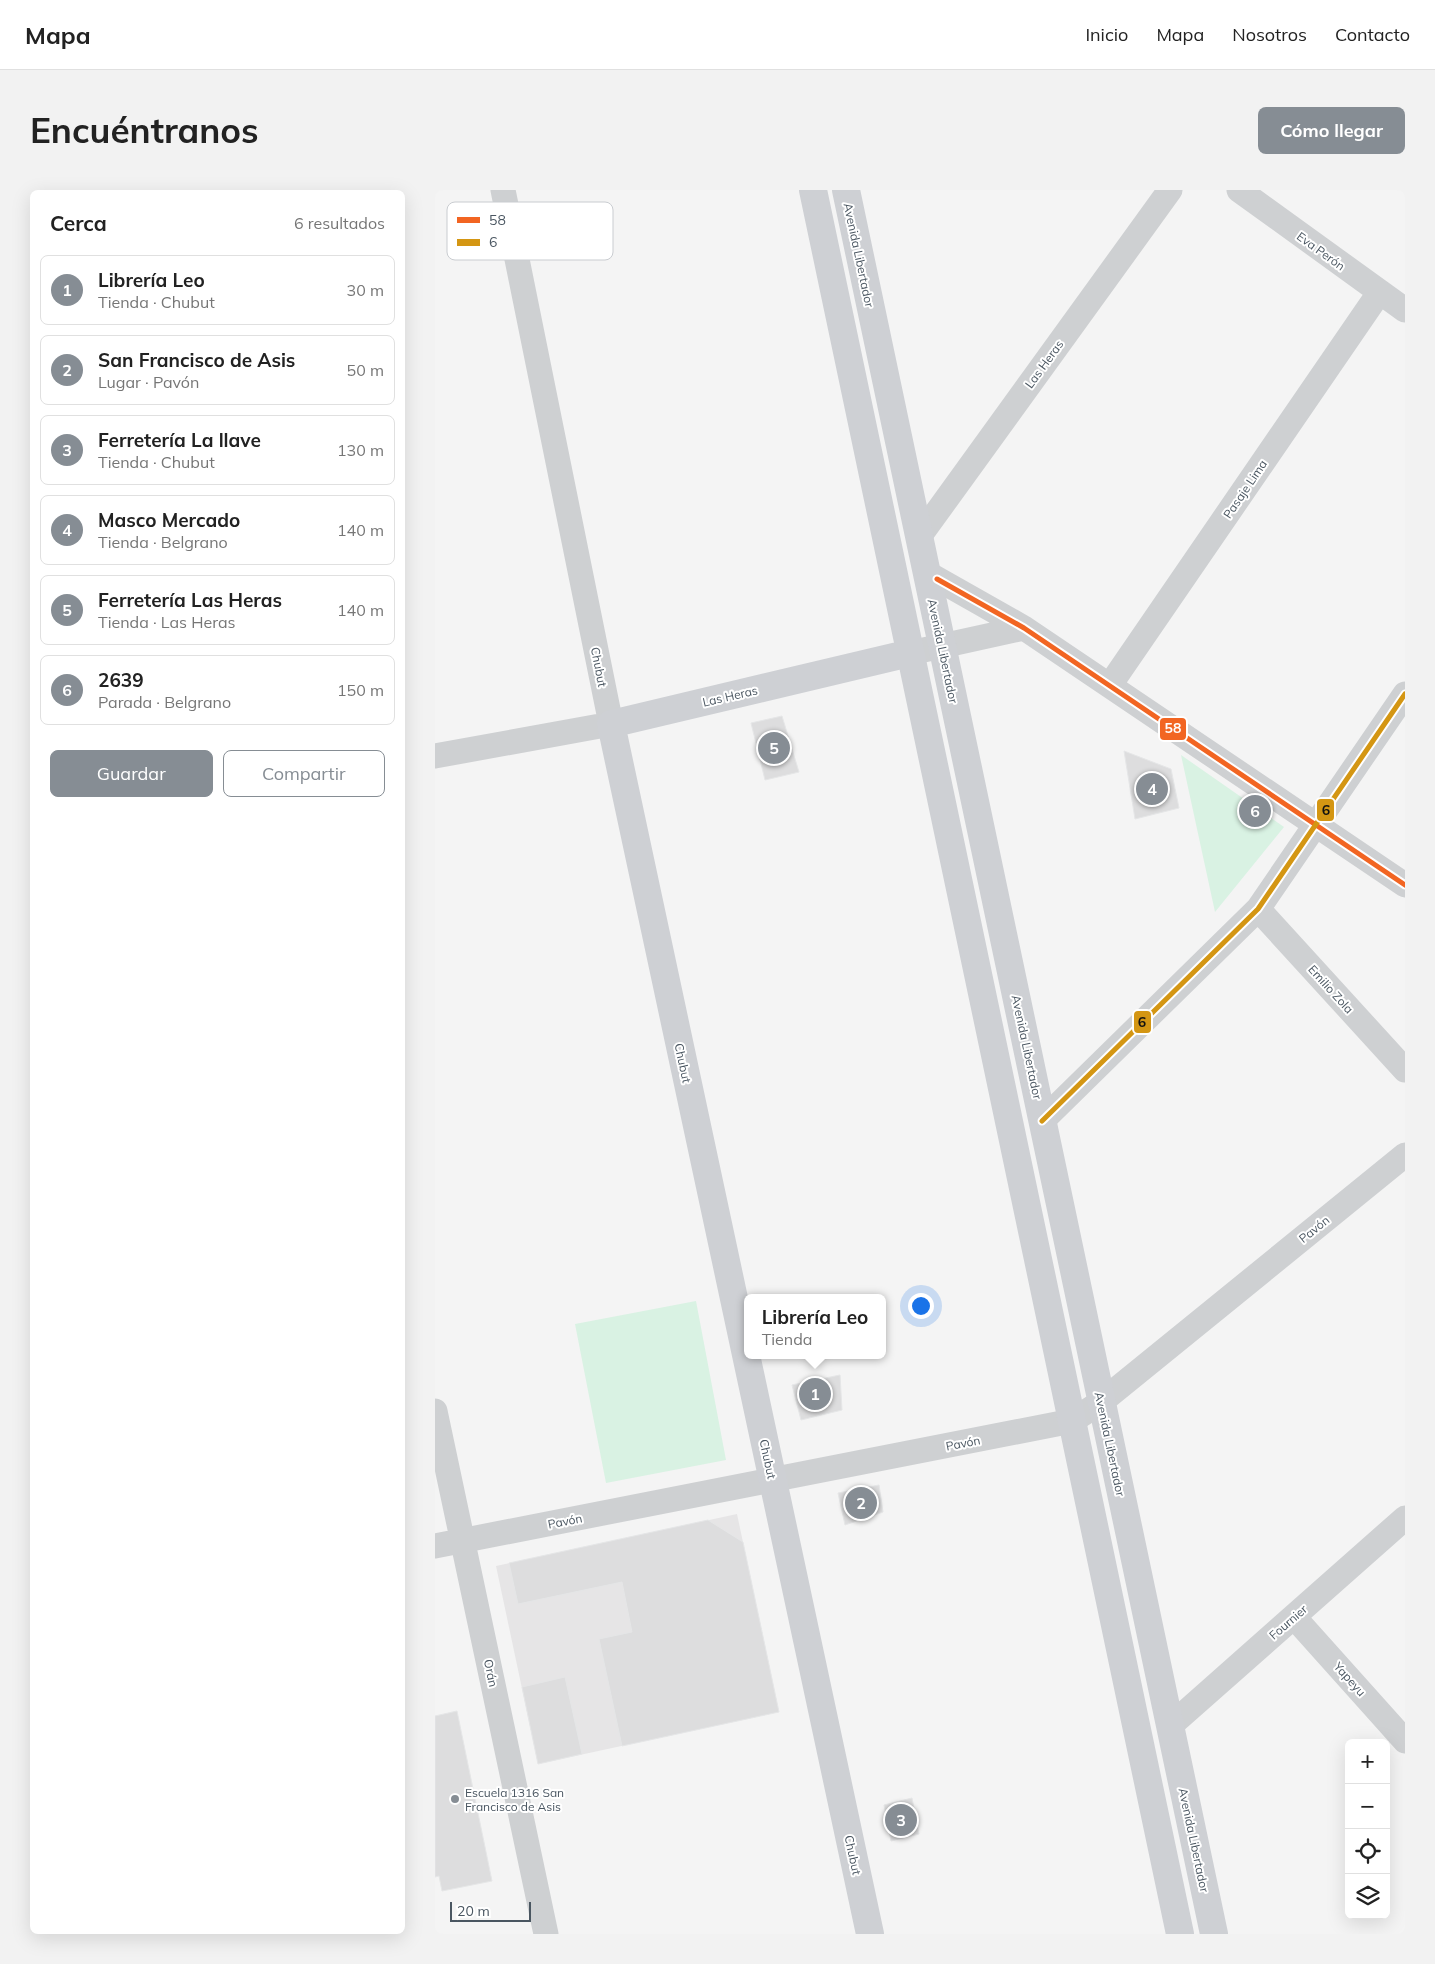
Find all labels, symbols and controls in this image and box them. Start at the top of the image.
text: Mapa [25,20,91,50]
text: Inicio [1085,23,1128,46]
text: Mapa [1156,23,1204,46]
text: Nosotros [1232,23,1307,46]
text: Contacto [1335,23,1410,46]
button: Cómo llegar [1258,107,1405,154]
text: Encuéntranos [30,108,259,152]
street label: Avenida Libertador [841,201,878,309]
legend [447,202,613,260]
text: Cerca [50,210,107,236]
text: 58 [489,211,506,229]
text: 6 resultados [294,213,385,233]
street label: Eva Perón [1294,229,1348,273]
text: 6 [489,233,497,251]
text: Librería Leo [98,268,205,292]
text: 1 [62,280,72,300]
text: 30 m [347,280,384,300]
text: Tienda · Chubut [98,292,215,312]
street label: Las Heras [1021,337,1067,391]
text: San Francisco de Asis [98,348,295,372]
text: 2 [62,360,72,380]
text: 50 m [347,360,384,380]
text: Lugar · Pavón [98,372,199,392]
text: Ferretería La llave [98,428,261,452]
text: 3 [62,440,72,460]
text: 130 m [337,440,384,460]
text: Tienda · Chubut [98,452,215,472]
street label: Pasaje Lima [1220,457,1270,521]
text: Masco Mercado [98,508,240,532]
text: 4 [62,520,72,540]
text: 140 m [337,520,384,540]
text: Tienda · Belgrano [98,532,228,552]
text: Ferretería Las Heras [98,588,282,612]
street label: Avenida Libertador [925,597,962,705]
text: 5 [62,600,72,620]
text: 140 m [337,600,384,620]
text: Tienda · Las Heras [98,612,235,632]
street label: Chubut [588,646,610,688]
text: 2639 [98,668,144,692]
text: 6 [62,680,72,700]
text: 150 m [337,680,384,700]
street label: Las Heras [701,682,759,710]
text: Parada · Belgrano [98,692,231,712]
line badge: 58 [1159,717,1187,741]
text: 58 [1165,719,1181,737]
pin: 5 [758,729,790,767]
button: Guardar [50,750,213,797]
button: Compartir [223,750,385,797]
pin: 4 [1136,770,1168,808]
pin: 6 [1239,792,1271,830]
line badge: 6 [1316,798,1335,822]
text: 6 [1322,801,1330,819]
street label: Emilio Zola [1305,962,1357,1016]
street label: Avenida Libertador [1009,993,1046,1101]
line badge: 6 [1133,1010,1152,1034]
text: 6 [1138,1013,1146,1031]
street label: Chubut [671,1042,695,1084]
street label: Pavón [1296,1212,1332,1246]
your location [908,1293,934,1319]
popup [744,1294,886,1359]
text: Librería Leo [762,1305,868,1329]
text: Tienda [762,1329,812,1349]
pin: 1 [799,1375,831,1413]
street label: Avenida Libertador [1092,1390,1129,1498]
street label: Pavón [944,1432,982,1454]
street label: Chubut [756,1438,780,1480]
pin: 2 [845,1484,877,1522]
street label: Pavón [546,1510,584,1532]
street label: Fournier [1266,1601,1311,1643]
street label: Orán [481,1658,501,1688]
street label: Yapeyu [1330,1658,1369,1699]
map controls [1345,1739,1390,1919]
button: + [1345,1739,1390,1784]
button: − [1345,1784,1390,1829]
place label: Escuela 1316 San Francisco de Asis [465,1785,564,1814]
street label: Avenida Libertador [1176,1786,1213,1894]
marker: Escuela 1316 San Francisco de Asis [449,1793,461,1805]
pin: 3 [885,1801,917,1839]
button: locate [1345,1829,1390,1874]
street label: Chubut [841,1834,865,1876]
button: layers [1345,1874,1390,1919]
scale bar [450,1899,531,1922]
text: 20 m [457,1902,490,1920]

